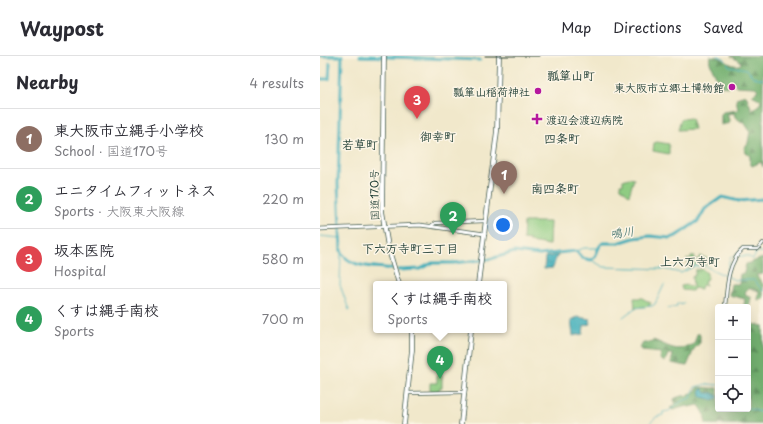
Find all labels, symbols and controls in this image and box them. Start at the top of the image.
text: Waypost [20,14,104,42]
text: Map [561,17,591,38]
text: Directions [613,17,681,38]
text: Saved [703,17,743,38]
district label: 瓢箪山町 [547,66,595,84]
text: Nearby [16,69,78,95]
text: 4 results [250,73,304,92]
place label: 東大阪市立郷土博物館 [614,79,724,96]
marker: 東大阪市立郷土博物館 [727,82,737,92]
place label: 瓢箪山稲荷神社 [453,83,530,100]
pin: 3 [404,86,430,119]
marker: 瓢箪山稲荷神社 [533,86,543,96]
place label: 渡辺会渡辺病院 [546,111,623,128]
marker: 渡辺会渡辺病院 [531,113,543,125]
text: 東大阪市立縄手小学校 [54,118,204,141]
district label: 御幸町 [420,127,456,145]
text: 1 [26,129,32,148]
text: 130 m [265,129,304,148]
district label: 四条町 [544,129,580,147]
district label: 若草町 [342,135,378,153]
text: School · 国道170号 [54,141,168,160]
pin: 1 [491,161,517,194]
street label: 国道170号 [365,169,383,221]
text: エニタイムフィットネス [54,178,216,201]
district label: 南四条町 [531,179,579,197]
text: 2 [24,189,34,208]
text: 220 m [262,189,304,208]
text: Sports · 大阪東大阪線 [54,201,184,220]
pin: 2 [440,202,466,235]
your location [493,215,513,235]
water label: 鳴川 [609,221,635,243]
text: 坂本医院 [54,238,114,261]
district label: 下六万寺町三丁目 [362,239,458,257]
text: 3 [25,249,33,268]
text: 580 m [262,249,304,268]
district label: 上六万寺町 [660,252,720,270]
text: Hospital [54,261,106,280]
popup [373,281,507,333]
text: くすは縄手南校 [387,286,493,309]
text: くすは縄手南校 [54,298,159,321]
map controls [715,304,751,412]
button: + [715,304,751,340]
text: 4 [25,309,33,328]
text: 700 m [262,309,304,328]
text: Sports [387,309,428,328]
text: Sports [54,321,94,340]
button: − [715,340,751,376]
pin: 4 [427,346,453,379]
button: locate [715,376,751,412]

